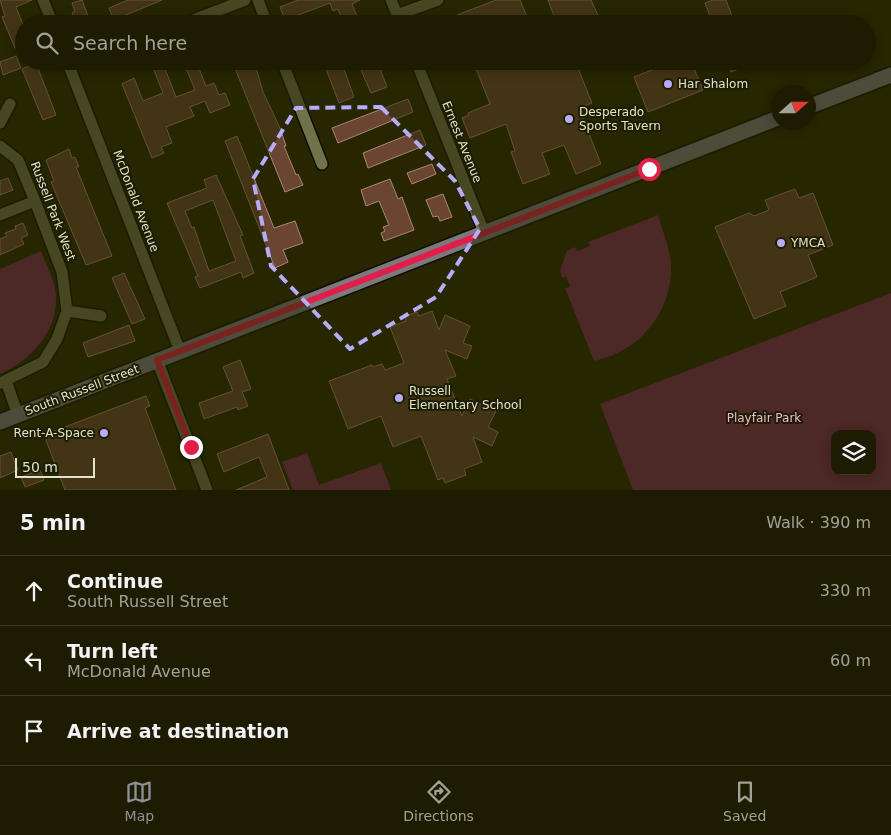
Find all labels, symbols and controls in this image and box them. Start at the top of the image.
search box [15,15,876,70]
icon: search [33,29,61,57]
text: Search here [73,32,187,54]
place label: Har Shalom [678,77,748,91]
marker: Har Shalom [662,78,674,90]
north arrow [771,85,816,130]
street label: Ernest Avenue [439,99,485,185]
place label: Desperado Sports Tavern [579,105,661,133]
marker: Desperado Sports Tavern [563,113,575,125]
street label: McDonald Avenue [110,148,162,254]
route start [638,158,661,181]
street label: Russell Park West [28,159,78,263]
place label: YMCA [790,236,826,250]
marker: YMCA [775,237,787,249]
street label: South Russell Street [23,362,141,418]
place label: Russell Elementary School [409,384,522,412]
marker: Russell Elementary School [393,392,405,404]
park label: Playfair Park [727,411,801,425]
place label: Rent-A-Space [14,426,94,440]
marker: Rent-A-Space [98,427,110,439]
map controls [831,430,876,475]
button: layers [831,430,876,475]
route end [180,436,203,459]
scale bar [15,455,95,478]
text: 50 m [22,459,58,475]
text: 5 min [20,511,86,535]
text: Walk · 390 m [766,513,871,532]
text: Continue [67,570,163,592]
icon: ahead [20,577,48,605]
text: 330 m [820,581,871,600]
text: South Russell Street [67,592,228,611]
text: Turn left [67,640,158,662]
icon: left [20,647,48,675]
text: 60 m [830,651,871,670]
text: McDonald Avenue [67,662,211,681]
icon: arrive [20,717,48,745]
text: Arrive at destination [67,720,289,742]
tab: Map [125,778,154,824]
tab: Directions [403,778,474,824]
tab: Saved [723,778,766,824]

